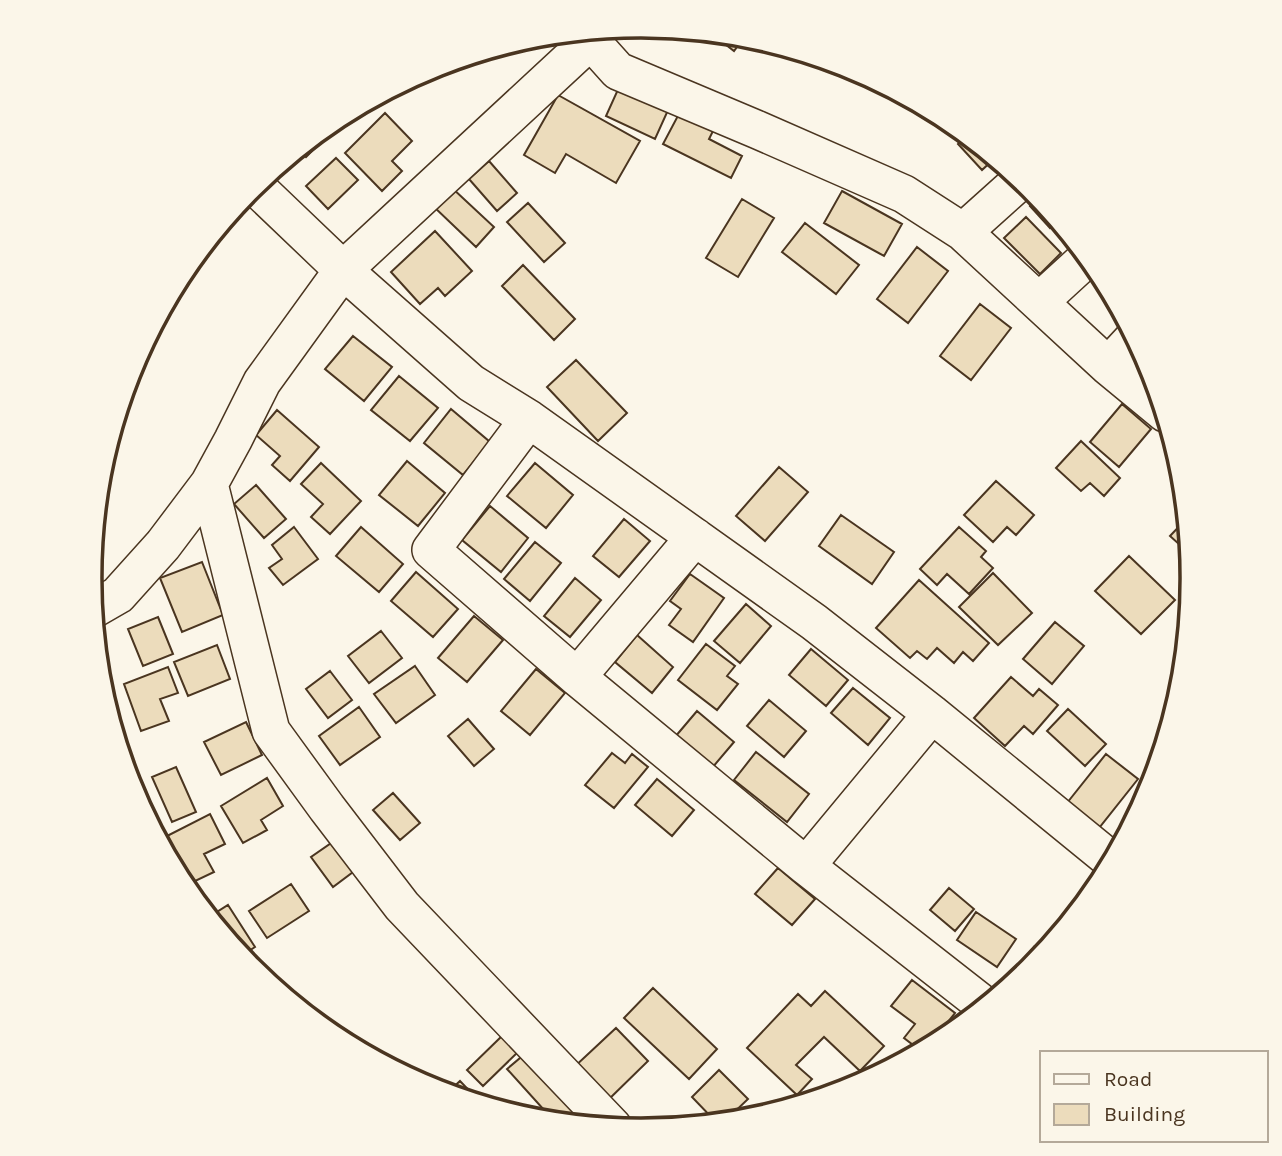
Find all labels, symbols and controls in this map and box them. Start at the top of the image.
legend [1040,1051,1268,1142]
text: Road [1104,1067,1152,1091]
text: Building [1104,1102,1185,1126]

